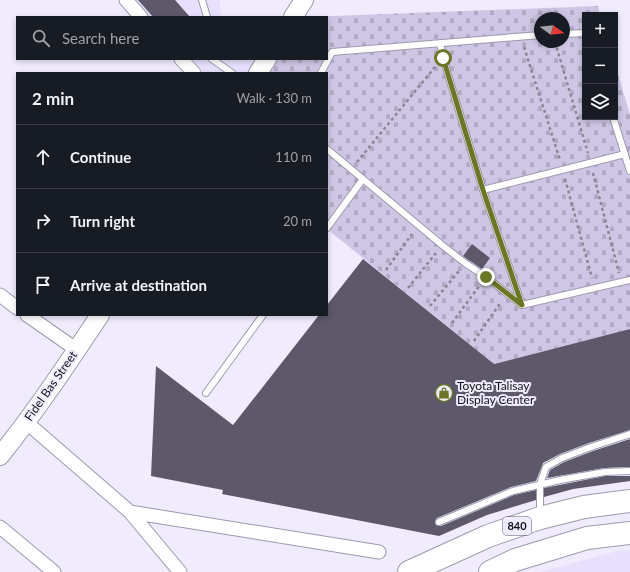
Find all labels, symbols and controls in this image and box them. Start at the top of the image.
north arrow [534,12,570,48]
map controls [582,12,618,120]
button: + [582,12,618,48]
search box [16,16,328,60]
icon: search [30,27,52,49]
text: Search here [62,29,139,47]
button: − [582,48,618,84]
route start [434,49,452,67]
button: layers [582,84,618,120]
text: 2 min [32,88,74,109]
text: Walk · 130 m [236,90,312,106]
icon: ahead [32,146,54,168]
text: Continue [70,148,131,166]
text: 110 m [275,149,312,165]
icon: right [32,210,54,232]
text: Turn right [70,212,135,230]
text: 20 m [283,213,312,229]
route end [477,268,495,286]
icon: arrive [32,274,54,296]
text: Arrive at destination [70,276,207,294]
street label: Fidel Bas Street [21,347,81,424]
place label: Toyota Talisay Display Center [457,378,535,407]
shop icon: Toyota Talisay Display Center [434,383,454,403]
road number: 840 [503,517,531,535]

